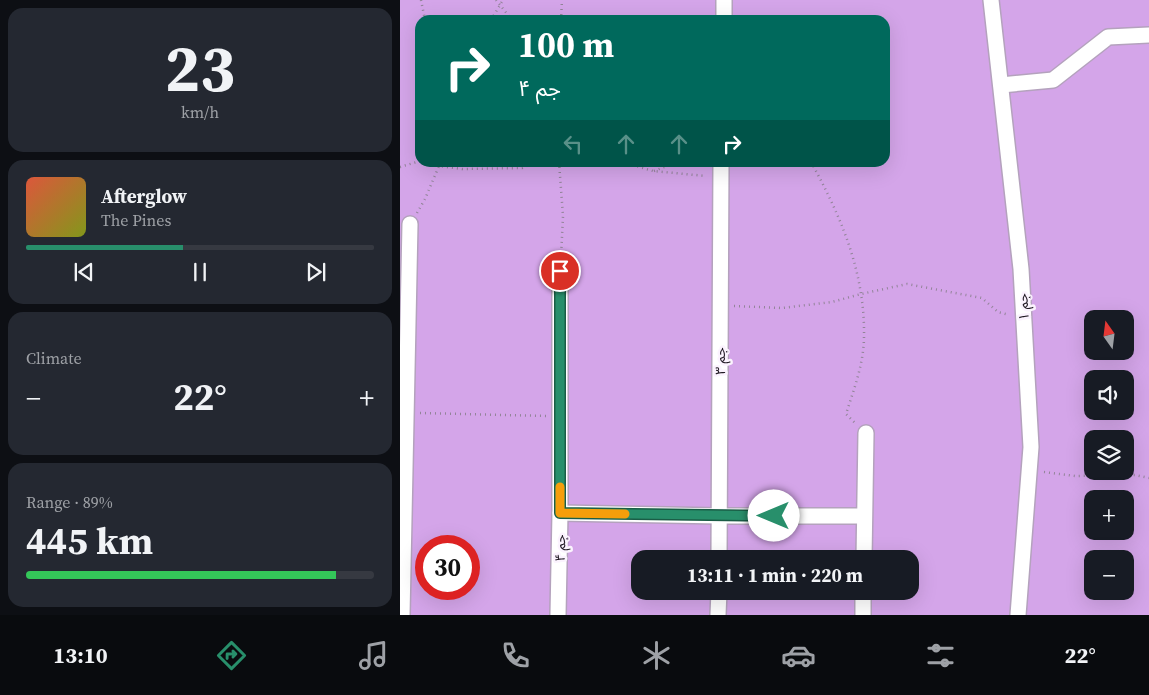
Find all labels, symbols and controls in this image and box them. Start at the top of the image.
text: 100 m [518,21,614,69]
text: 23 [165,24,235,113]
icon: right [435,35,500,100]
text: جم ۴ [518,73,561,103]
text: km/h [181,101,219,123]
icon: left [559,130,587,158]
icon: ahead [612,130,640,158]
icon: ahead [665,130,693,158]
icon: right [718,130,746,158]
text: Afterglow [101,183,187,209]
text: The Pines [101,209,171,231]
pin [539,250,581,292]
icon: arrive [546,257,574,285]
icon: previous [70,258,98,286]
icon: pause [186,258,214,286]
icon: next [302,258,330,286]
street label: جم ۱ [1012,293,1035,321]
north arrow [1084,310,1134,360]
map controls [1084,310,1134,600]
text: Climate [26,347,82,369]
street label: جم ۳ [710,347,731,375]
button: sound [1084,370,1134,420]
text: 22° [173,371,227,423]
text: − [26,379,41,417]
text: + [359,379,374,417]
button: layers [1084,430,1134,480]
position arrow [747,489,799,541]
button: + [1084,490,1134,540]
text: Range · 89% [26,491,113,513]
text: 445 km [26,515,153,567]
street label: جم ۴ [550,534,571,562]
speed limit sign: 30 [415,535,480,600]
button: − [1084,550,1134,600]
text: 13:11 · 1 min · 220 m [687,562,863,588]
icon: directions [214,638,249,673]
icon: music [356,638,391,673]
icon: phone [498,638,533,673]
icon: climate [639,638,674,673]
icon: car [781,638,816,673]
icon: filters [923,638,958,673]
text: 13:10 [53,640,108,670]
text: 22° [1065,640,1096,670]

